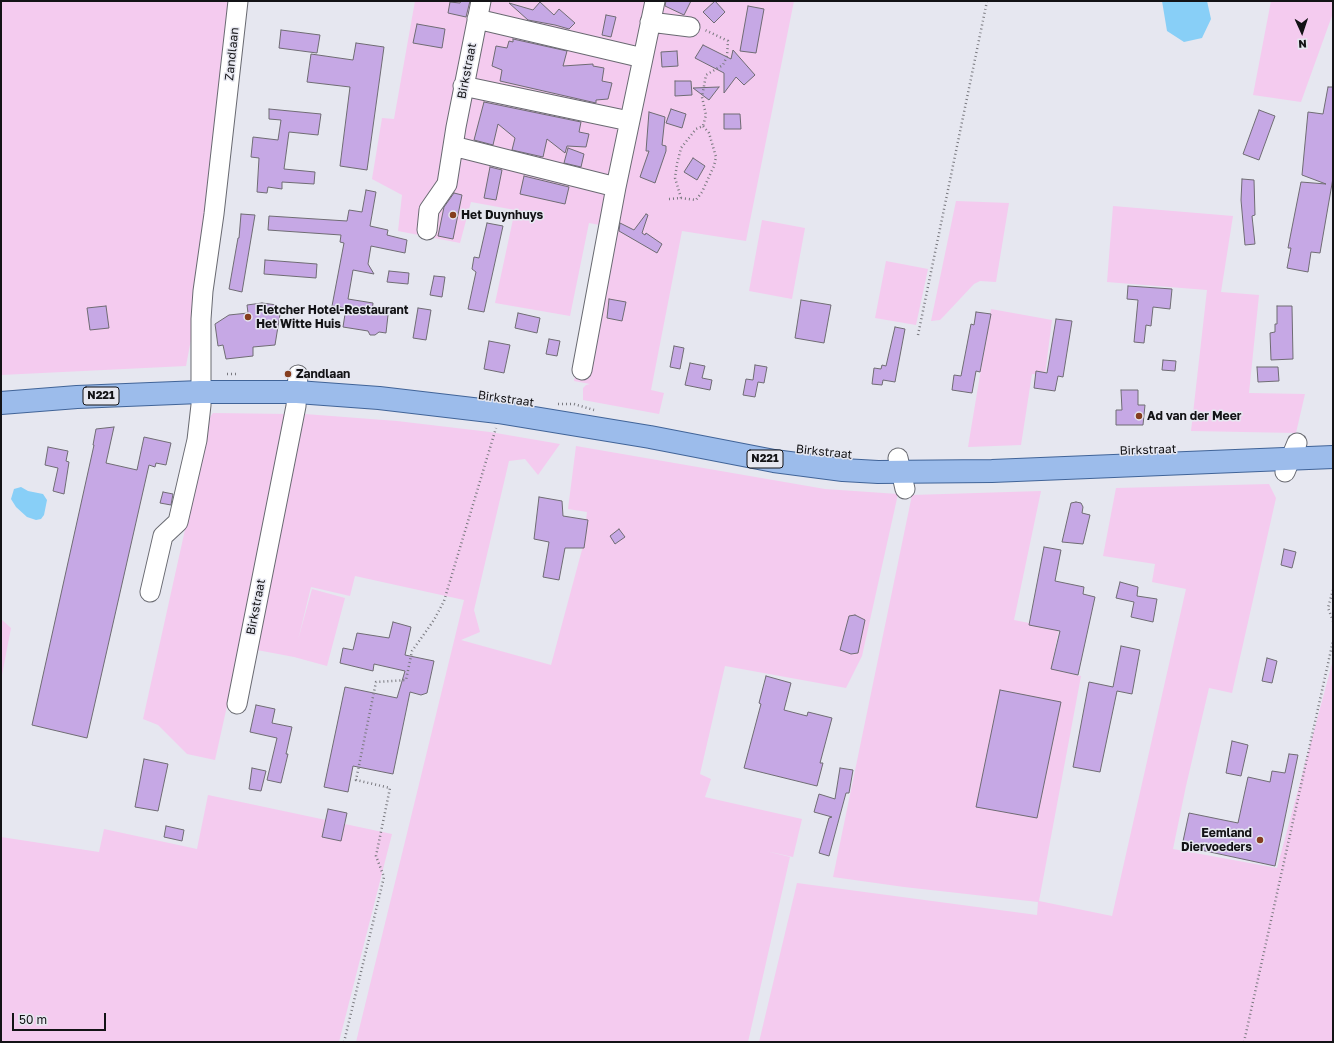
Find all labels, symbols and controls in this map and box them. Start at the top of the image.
north arrow [1282,12,1322,52]
street label: Zandlaan [222,27,242,81]
text: N [1298,38,1307,51]
street label: Birkstraat [455,42,479,100]
place label: Het Duynhuys [461,208,543,222]
marker: Het Duynhuys [448,210,458,220]
place label: Fletcher Hotel-Restaurant Het Witte Huis [256,303,408,331]
marker: Fletcher Hotel-Restaurant Het Witte Huis [243,312,253,322]
place label: Zandlaan [296,367,350,381]
marker: Zandlaan [283,369,293,379]
road number: N221 [83,387,119,405]
street label: Birkstraat [477,388,535,410]
place label: Ad van der Meer [1147,409,1241,423]
marker: Ad van der Meer [1134,411,1144,421]
street label: Birkstraat [795,442,853,462]
street label: Birkstraat [1119,442,1177,458]
road number: N221 [747,450,783,468]
street label: Birkstraat [244,578,268,636]
place label: Eemland Diervoeders [1181,826,1252,854]
marker: Eemland Diervoeders [1255,835,1265,845]
scale bar [14,1005,108,1031]
text: 50 m [19,1012,47,1027]

